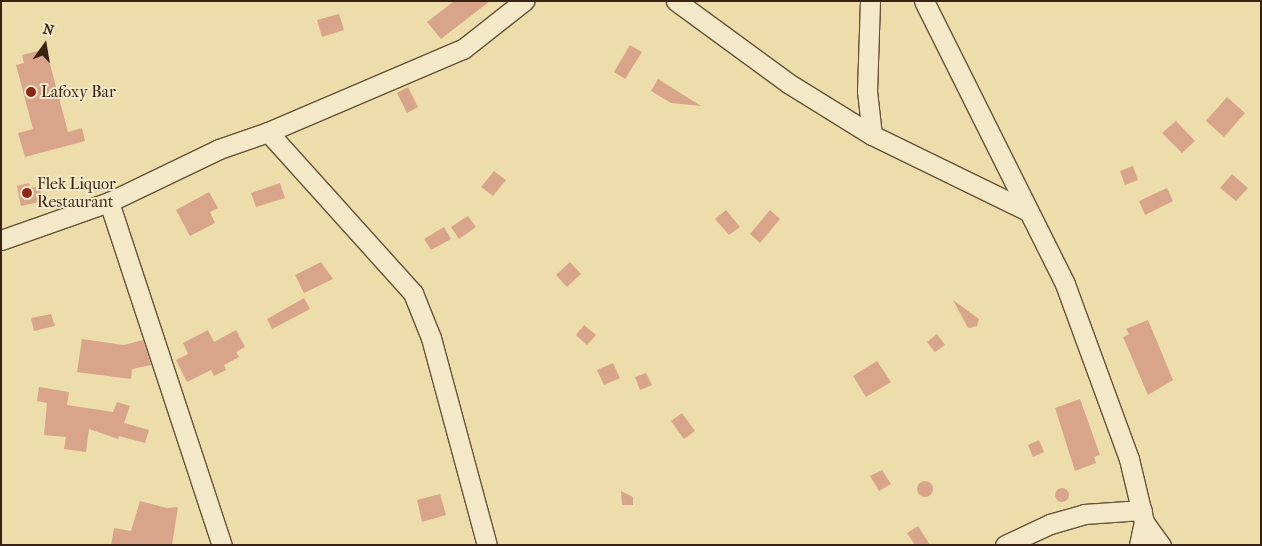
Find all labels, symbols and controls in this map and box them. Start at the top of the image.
north arrow [20,20,70,70]
text: N [41,20,56,39]
place label: Lafoxy Bar [41,82,116,102]
marker: Lafoxy Bar [25,86,37,98]
place label: Flek Liquor Restaurant [37,174,116,212]
marker: Flek Liquor Restaurant [21,187,33,199]

